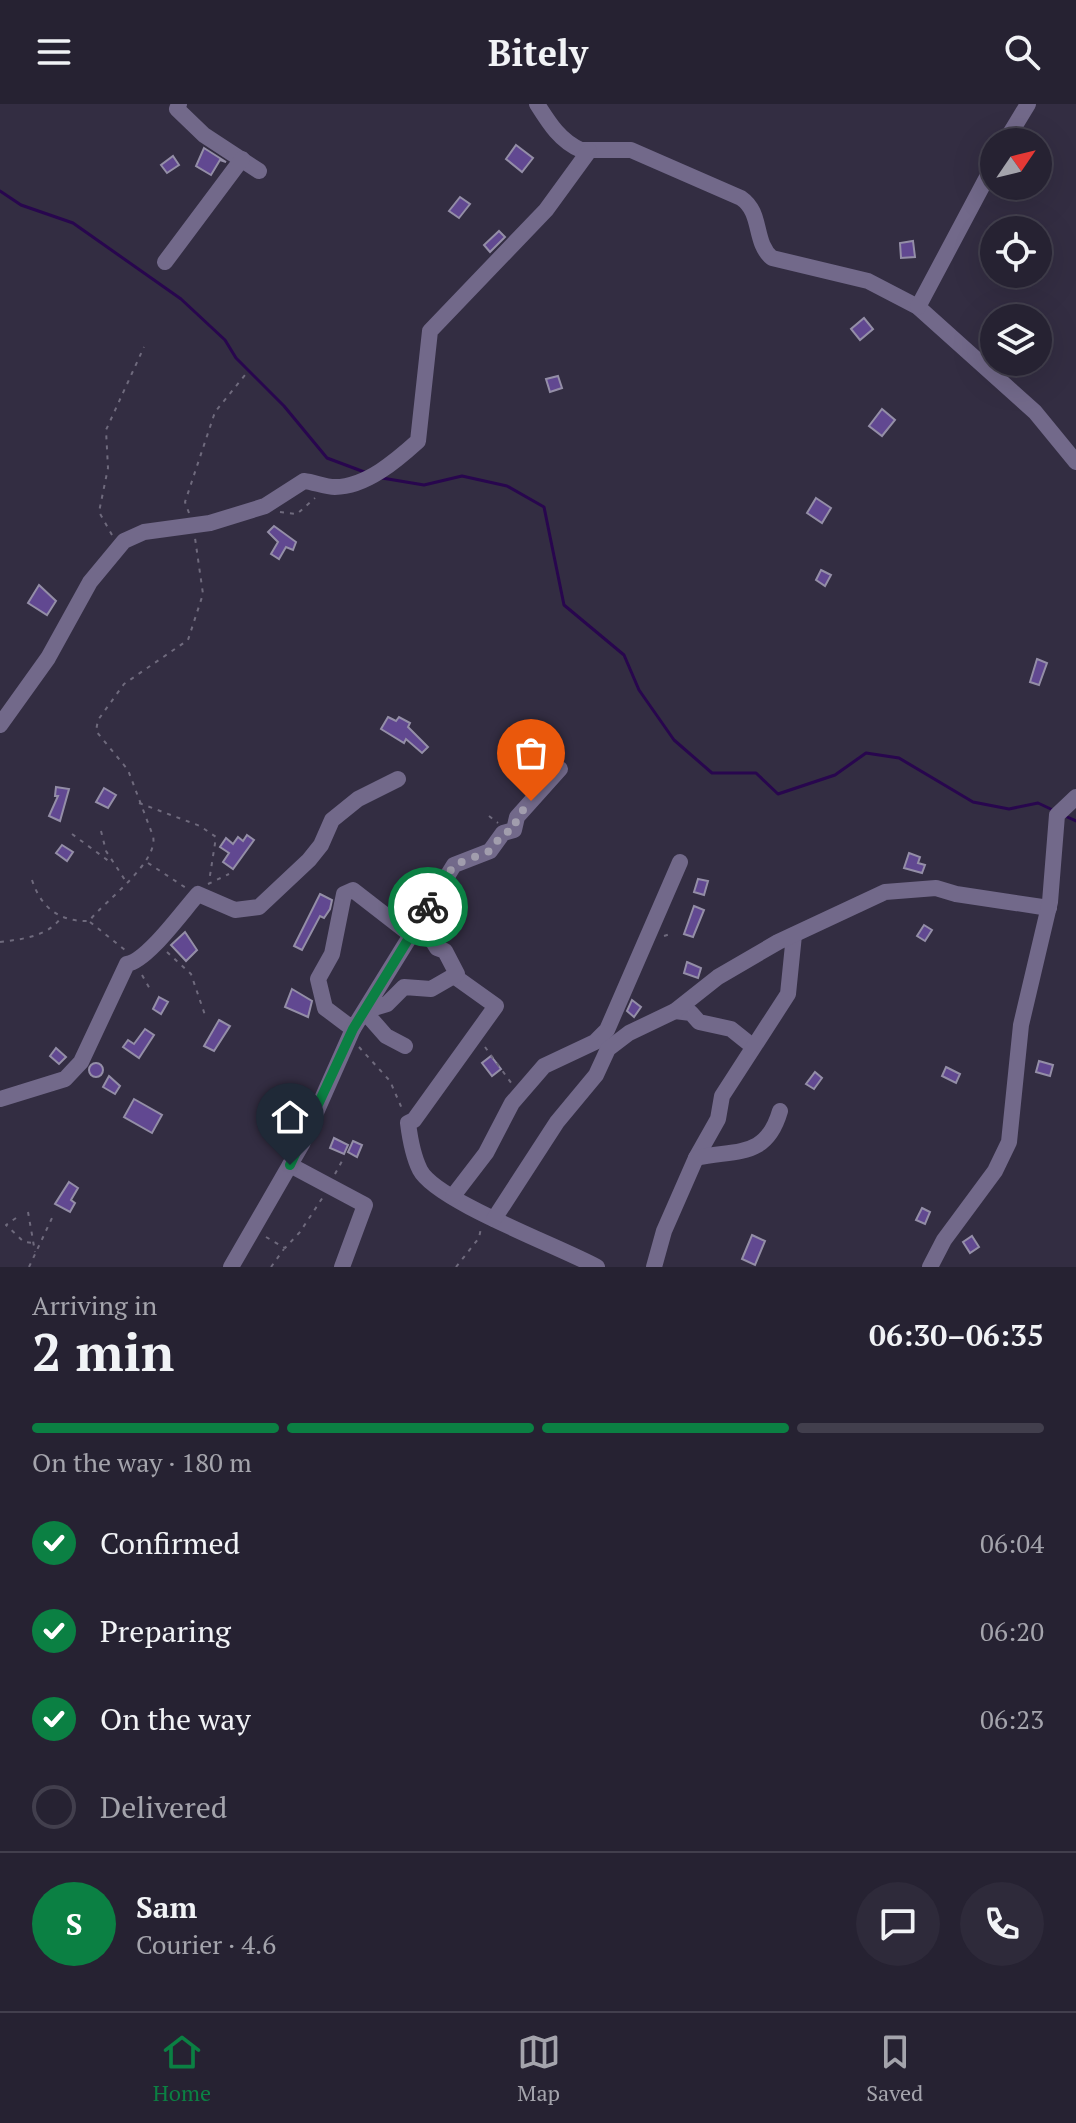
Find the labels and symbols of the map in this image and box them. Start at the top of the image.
north arrow [980,128,1052,200]
pin [497,719,565,801]
courier [388,867,468,947]
pin [256,1083,324,1165]

